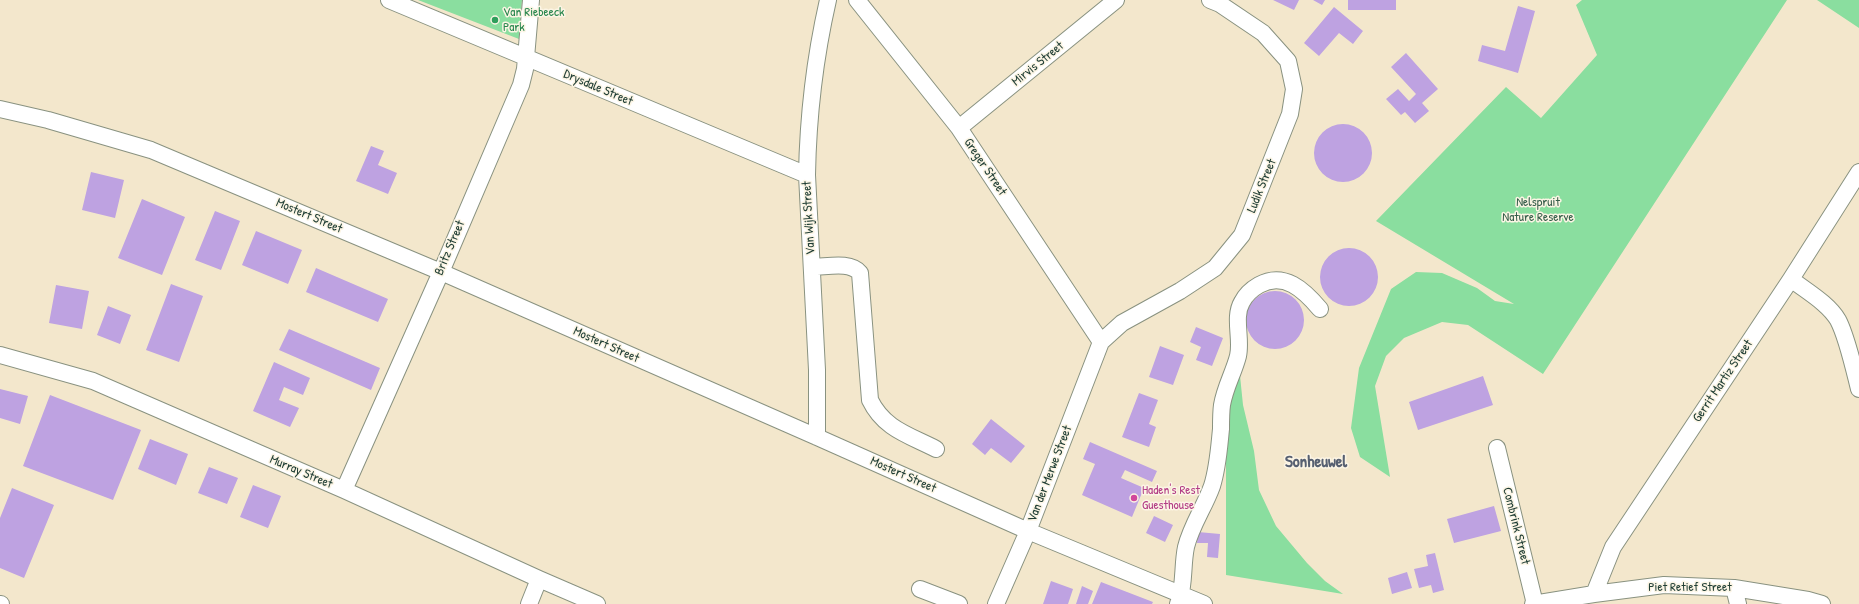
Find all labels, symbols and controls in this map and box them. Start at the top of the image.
place label: Van Riebeeck Park [503,5,564,36]
marker: Van Riebeeck Park [490,15,500,25]
street label: Mirvis Street [1009,38,1067,90]
street label: Drysdale Street [561,66,635,110]
street label: Greger Street [960,135,1010,199]
street label: Ludik Street [1244,157,1280,215]
street label: Van Wijk Street [799,181,819,255]
street label: Mostert Street [274,195,344,237]
park label: Nelspruit Nature Reserve [1502,195,1574,226]
street label: Britz Street [432,218,468,278]
street label: Mostert Street [571,324,641,366]
street label: Gerrit Martiz Street [1690,337,1756,425]
street label: Van der Merwe Street [1024,424,1076,524]
street label: Murray Street [267,452,335,492]
district label: Sonheuwel [1285,452,1347,472]
street label: Mostert Street [868,454,938,496]
place label: Haden's Rest Guesthouse [1142,483,1200,514]
street label: Combrink Street [1499,486,1533,566]
marker: Haden's Rest Guesthouse [1129,493,1139,503]
street label: Piet Retief Street [1648,580,1732,596]

